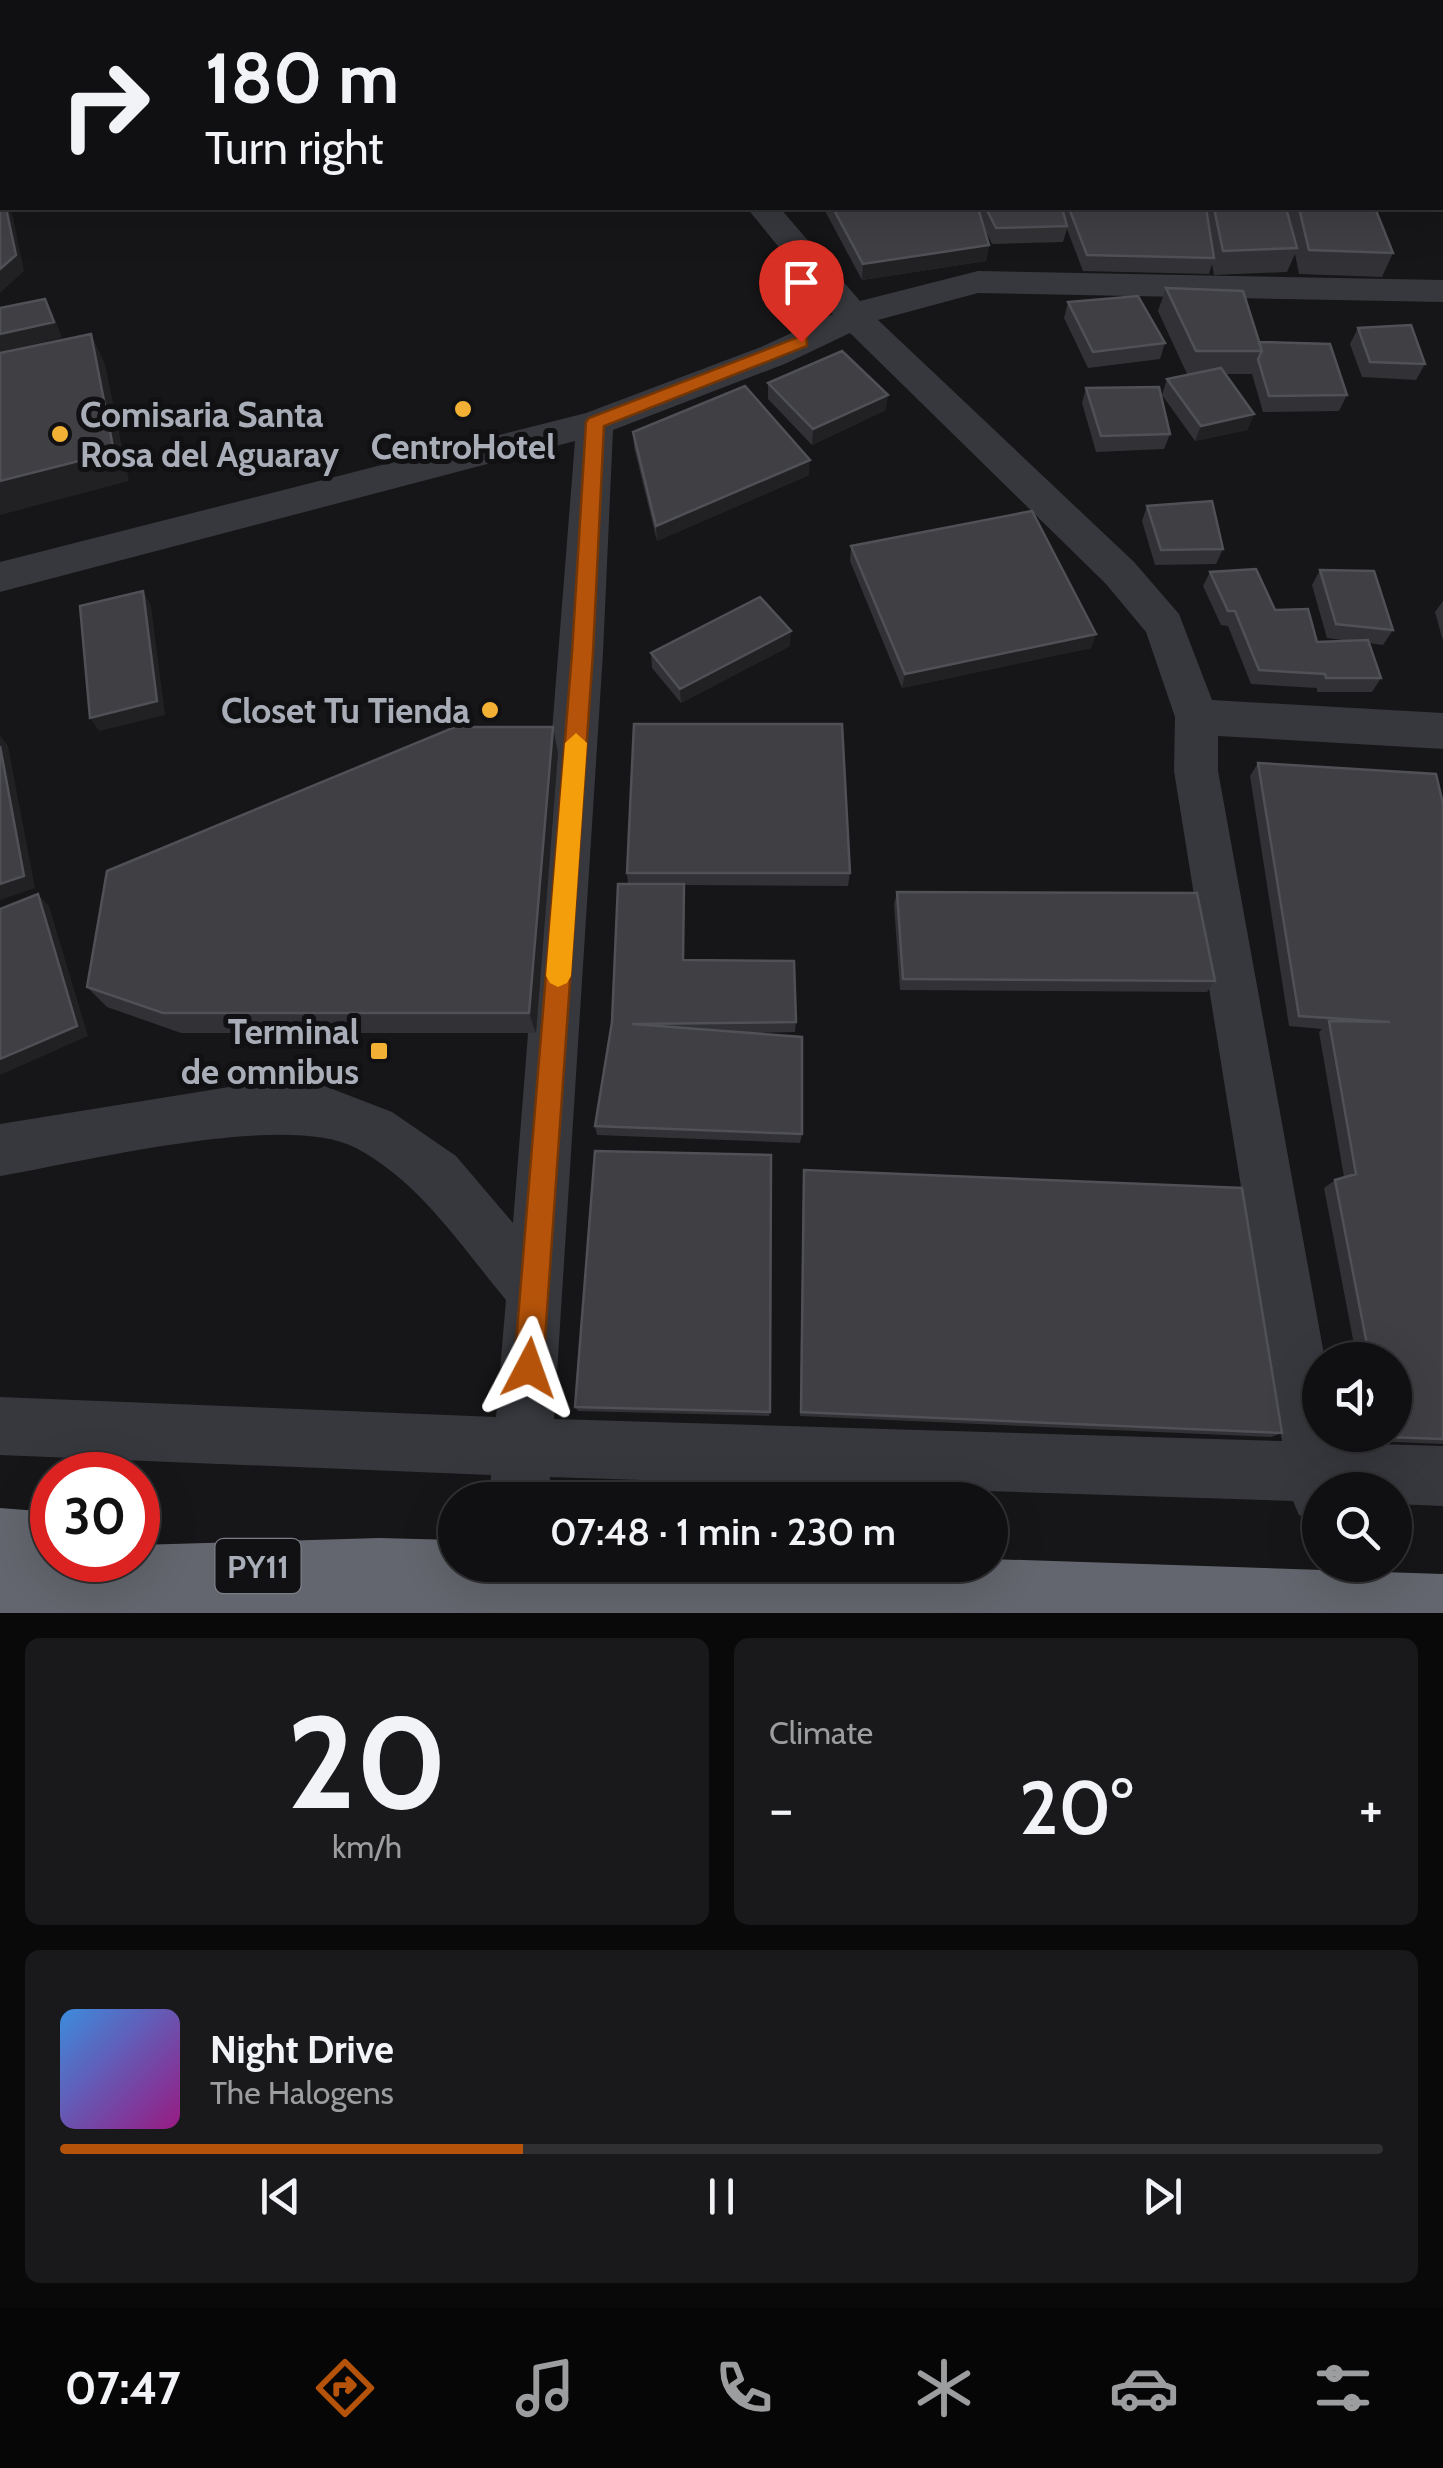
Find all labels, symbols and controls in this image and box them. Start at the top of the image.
text: 180 m [205,35,399,121]
icon: right [40,40,170,170]
text: Turn right [205,121,384,175]
pin [759,240,844,343]
icon: arrive [774,255,829,310]
place label: Comisaria Santa Rosa del Aguaray [80,393,339,476]
marker: CentroHotel [452,398,474,420]
marker: Comisaria Santa Rosa del Aguaray [49,423,71,445]
place label: CentroHotel [371,425,555,468]
place label: Closet Tu Tienda [221,689,471,732]
marker: Closet Tu Tienda [479,699,501,721]
place label: Terminal de omnibus [181,1010,359,1093]
marker: Terminal de omnibus [368,1040,390,1062]
position arrow [477,1316,581,1420]
map controls [1302,1342,1412,1582]
button: sound [1302,1342,1412,1452]
speed limit sign: 30 [30,1452,160,1582]
button: search [1302,1472,1412,1582]
text: 07:48 · 1 min · 230 m [550,1508,896,1555]
road number: PY11 [216,1539,300,1593]
text: 20 [287,1683,447,1841]
text: Climate [769,1713,873,1752]
text: 20° [1019,1762,1133,1853]
text: − [769,1775,793,1842]
text: + [1359,1775,1383,1842]
text: km/h [332,1827,402,1866]
text: Night Drive [210,2026,394,2073]
text: The Halogens [210,2073,394,2112]
icon: previous [253,2169,308,2224]
icon: pause [694,2169,749,2224]
icon: next [1135,2169,1190,2224]
icon: directions [310,2353,380,2423]
icon: music [510,2353,580,2423]
icon: phone [709,2353,779,2423]
icon: climate [909,2353,979,2423]
icon: car [1109,2353,1179,2423]
icon: filters [1308,2353,1378,2423]
text: 07:47 [65,2361,180,2415]

